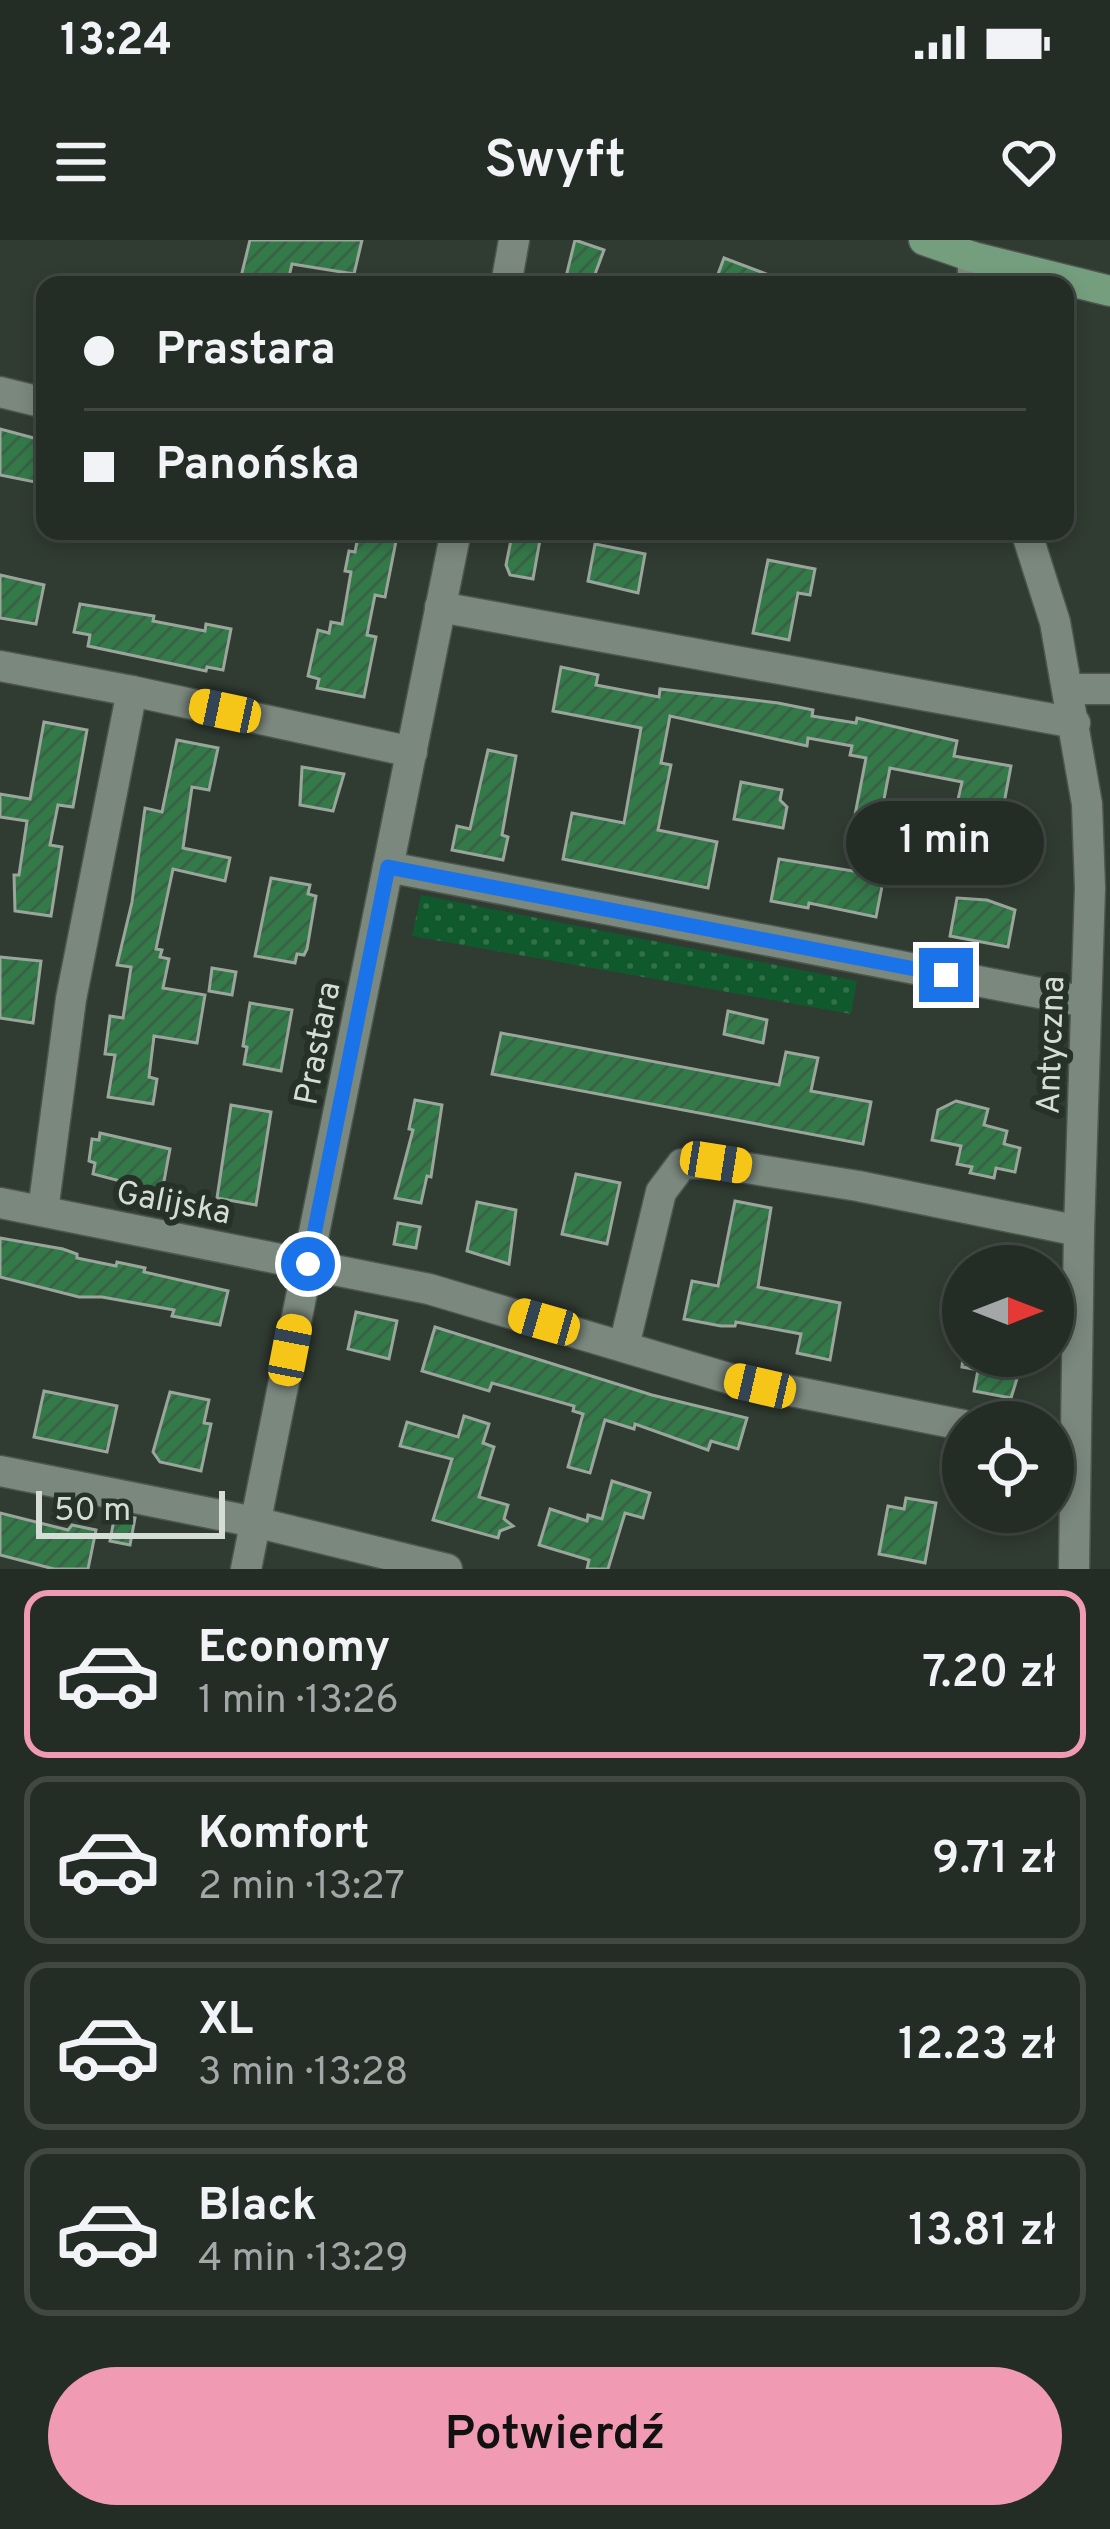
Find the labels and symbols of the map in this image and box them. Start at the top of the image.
car [186,686,264,736]
callout: 1 min [847,801,1045,885]
route end [919,948,973,1002]
street label: Antyczna [1030,975,1076,1115]
street label: Prastara [287,978,352,1109]
car [678,1139,754,1185]
street label: Galijska [112,1173,234,1237]
route start [281,1237,335,1291]
north arrow [942,1245,1074,1377]
car [504,1295,584,1349]
car [265,1311,315,1389]
car [721,1360,799,1412]
scale bar [36,1485,225,1538]

